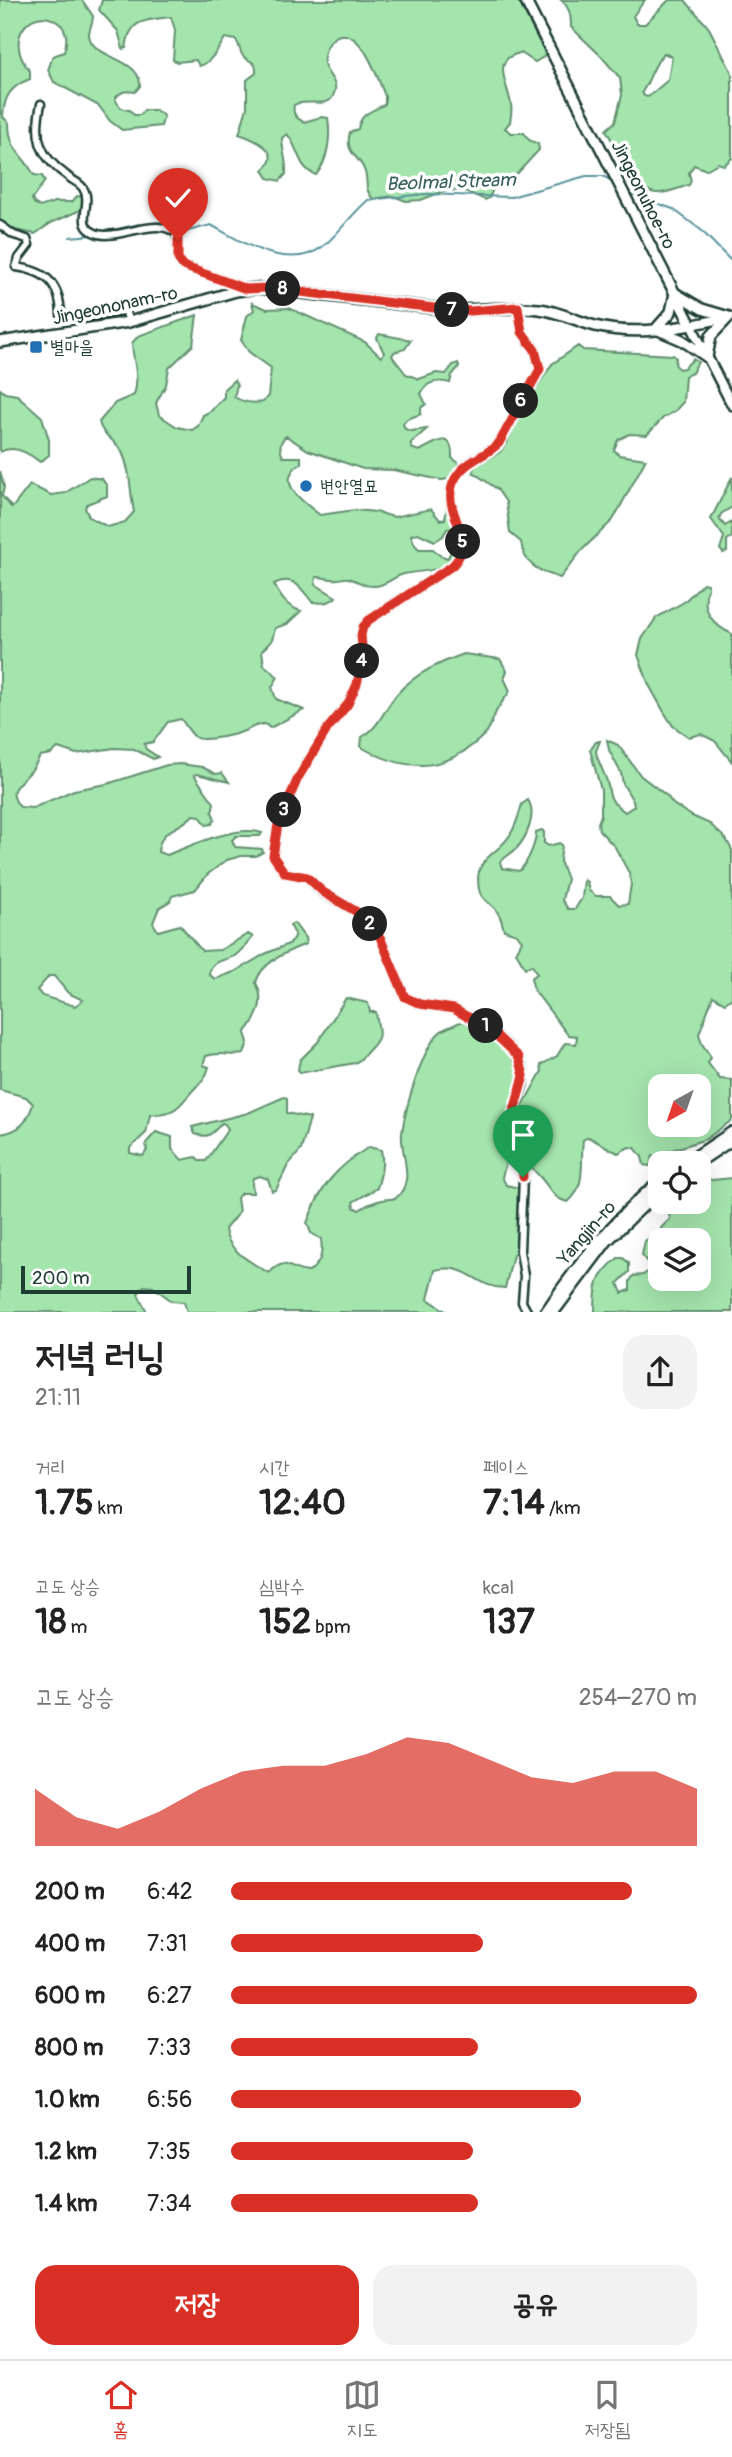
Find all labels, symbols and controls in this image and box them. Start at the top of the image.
street label: Jingeonuhoe-ro [606,137,680,253]
pin [148,168,208,240]
water label: Beolmal Stream [386,168,517,196]
icon: check [159,179,197,217]
pin: 8 [266,272,300,306]
text: 8 [278,276,287,300]
street label: Jingeononam-ro [50,281,180,330]
pin: 7 [434,292,470,328]
text: 7 [446,297,457,321]
place label: 별마을 [50,336,93,359]
marker: 별마을 [28,339,44,355]
pin: 6 [504,384,538,418]
text: 6 [515,388,526,412]
place label: 변안열묘 [320,475,378,498]
marker: 변안열묘 [298,478,314,494]
pin: 5 [446,524,480,560]
text: 5 [457,529,468,553]
pin: 4 [344,644,380,678]
text: 4 [356,648,367,672]
pin: 3 [266,792,302,828]
text: 3 [278,797,289,821]
pin: 2 [352,906,388,942]
text: 2 [364,911,375,935]
pin: 1 [468,1009,504,1044]
text: 1 [482,1013,489,1037]
north arrow [648,1074,710,1138]
map controls [648,1074,711,1291]
pin [493,1105,553,1177]
icon: arrive [504,1116,542,1154]
button: locate [648,1151,711,1214]
street label: Yangjin-ro [552,1196,621,1271]
button: layers [648,1228,711,1291]
scale bar [21,1264,191,1295]
text: 200 m [32,1266,90,1290]
text: 저녁 러닝 [35,1333,166,1381]
button: share [623,1335,697,1409]
text: 21:11 [35,1383,81,1412]
text: 거리 [35,1456,66,1480]
text: 시간 [259,1456,290,1480]
text: 페이스 [483,1456,529,1480]
text: 1.75 [35,1481,94,1525]
text: 12:40 [259,1481,346,1525]
text: 7:14 [483,1481,545,1525]
text: km [94,1496,123,1520]
text: /km [545,1496,581,1520]
text: 고도 상승 [35,1575,100,1599]
text: 심박수 [259,1575,305,1599]
text: kcal [483,1576,514,1600]
text: 18 [35,1600,66,1644]
text: 152 [259,1600,311,1644]
text: 137 [483,1600,535,1644]
text: m [66,1615,87,1639]
text: bpm [311,1615,351,1639]
text: 고도 상승 [35,1683,114,1712]
text: 254–270 m [579,1683,697,1712]
text: 200 m [35,1877,105,1906]
text: 6:42 [147,1877,193,1906]
text: 400 m [35,1929,105,1958]
text: 7:31 [147,1929,187,1958]
text: 600 m [35,1981,105,2010]
text: 6:27 [147,1981,192,2010]
text: 800 m [35,2033,103,2062]
text: 7:33 [147,2033,191,2062]
text: 1.0 km [35,2085,100,2114]
text: 6:56 [147,2085,192,2114]
text: 1.2 km [35,2137,97,2166]
text: 7:35 [147,2137,191,2166]
text: 1.4 km [35,2189,97,2218]
text: 7:34 [147,2189,191,2218]
button: 저장 [35,2265,359,2345]
button: 공유 [373,2265,697,2345]
tab: 홈 [102,2376,140,2443]
tab: 지도 [343,2376,381,2443]
tab: 저장됨 [584,2376,630,2443]

